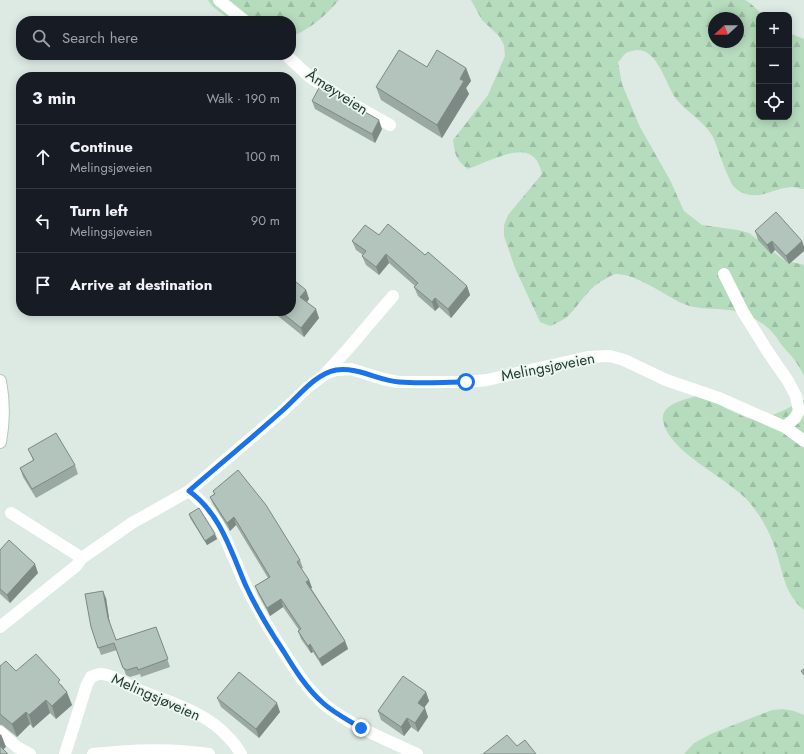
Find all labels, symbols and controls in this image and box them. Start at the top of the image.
north arrow [708,12,744,48]
map controls [756,12,792,120]
button: + [756,12,792,48]
search box [16,16,296,60]
icon: search [30,27,52,49]
text: Search here [62,27,138,49]
button: − [756,48,792,84]
street label: Åmøyveien [302,64,372,120]
button: locate [756,84,792,120]
text: 3 min [32,86,76,110]
text: Walk · 190 m [207,89,280,108]
text: Continue [70,136,133,158]
icon: ahead [32,146,54,168]
text: 100 m [245,147,280,166]
text: Melingsjøveien [70,158,152,177]
text: Turn left [70,200,128,222]
icon: left [32,210,54,232]
text: 90 m [251,211,280,230]
text: Melingsjøveien [70,222,152,241]
icon: arrive [32,274,54,296]
text: Arrive at destination [70,274,212,296]
street label: Melingsjøveien [499,347,597,387]
route start [457,373,475,391]
street label: Melingsjøveien [108,668,204,726]
route end [352,719,370,737]

